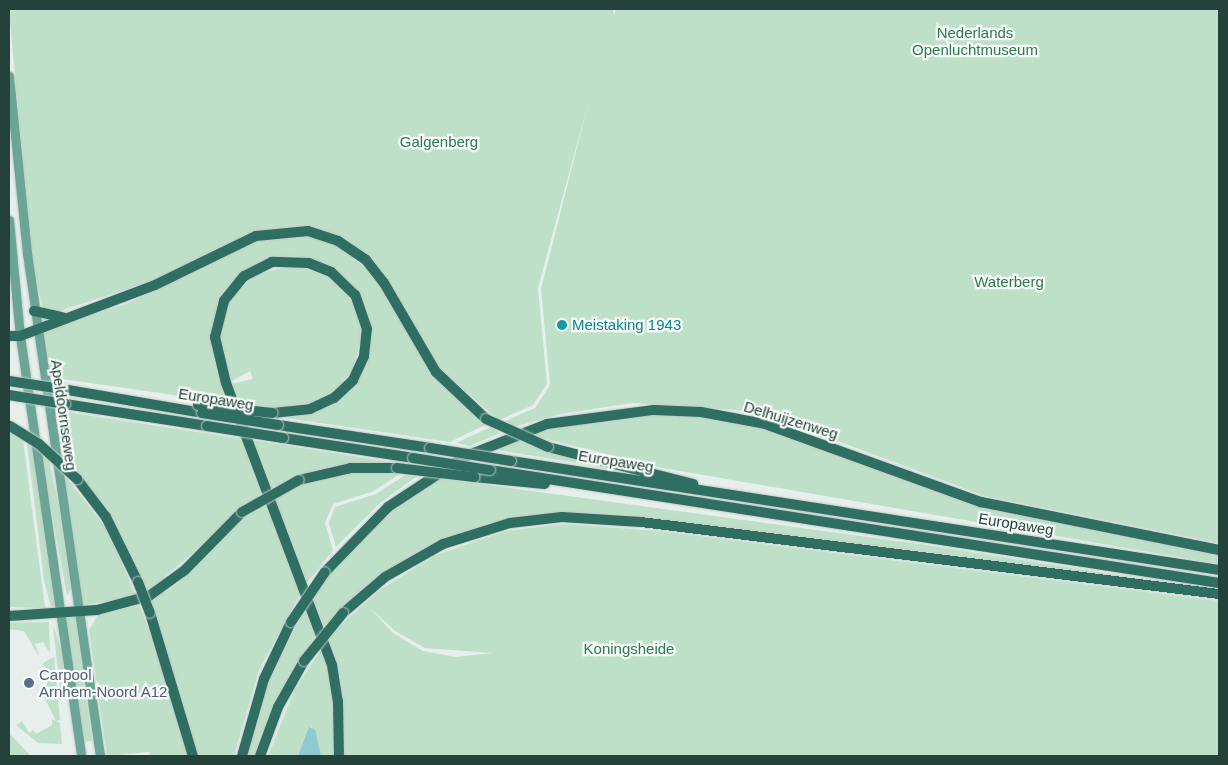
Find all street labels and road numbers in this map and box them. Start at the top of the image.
street label: Apeldoornseweg [47,358,81,472]
street label: Europaweg [177,384,255,414]
street label: Delhuijzenweg [742,397,840,443]
street label: Europaweg [577,446,655,476]
street label: Europaweg [977,509,1055,539]

